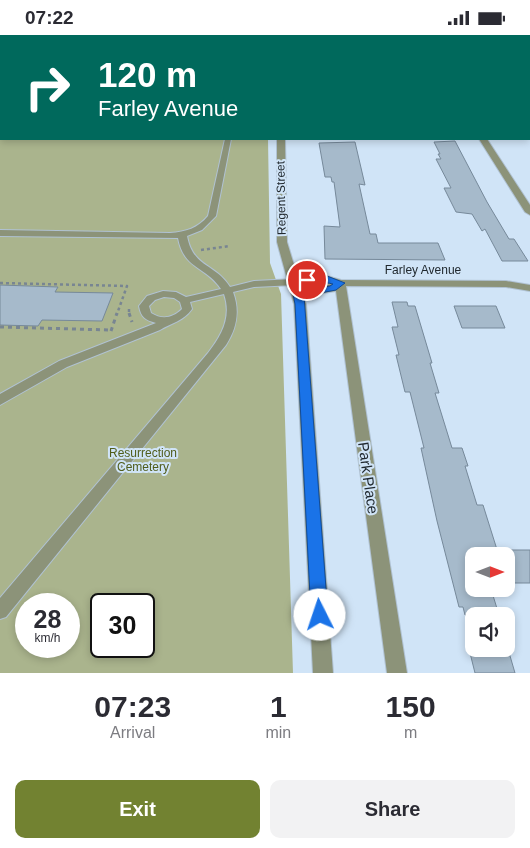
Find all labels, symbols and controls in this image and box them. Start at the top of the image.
text: 07:22 [25,7,74,28]
icon: right [15,55,80,120]
text: 120 m [98,55,197,94]
text: Farley Avenue [98,96,238,121]
street label: Regent Street [273,160,289,235]
pin [286,259,328,301]
street label: Farley Avenue [385,263,462,277]
icon: arrive [293,266,321,294]
street label: Park Place [355,441,382,515]
park label: Resurrection Cemetery [109,446,177,474]
north arrow [465,547,515,597]
map controls [465,547,515,657]
position arrow [293,588,345,640]
speed limit sign: 30 [90,593,155,658]
text: 28 [34,605,61,633]
button: sound [465,607,515,657]
text: km/h [34,631,61,645]
text: 07:23 [94,690,171,723]
text: 1 [270,690,287,723]
text: 150 [386,690,436,723]
text: Arrival [110,724,155,741]
text: min [265,724,291,741]
text: m [404,724,417,741]
button: Exit [15,780,260,838]
button: Share [270,780,515,838]

